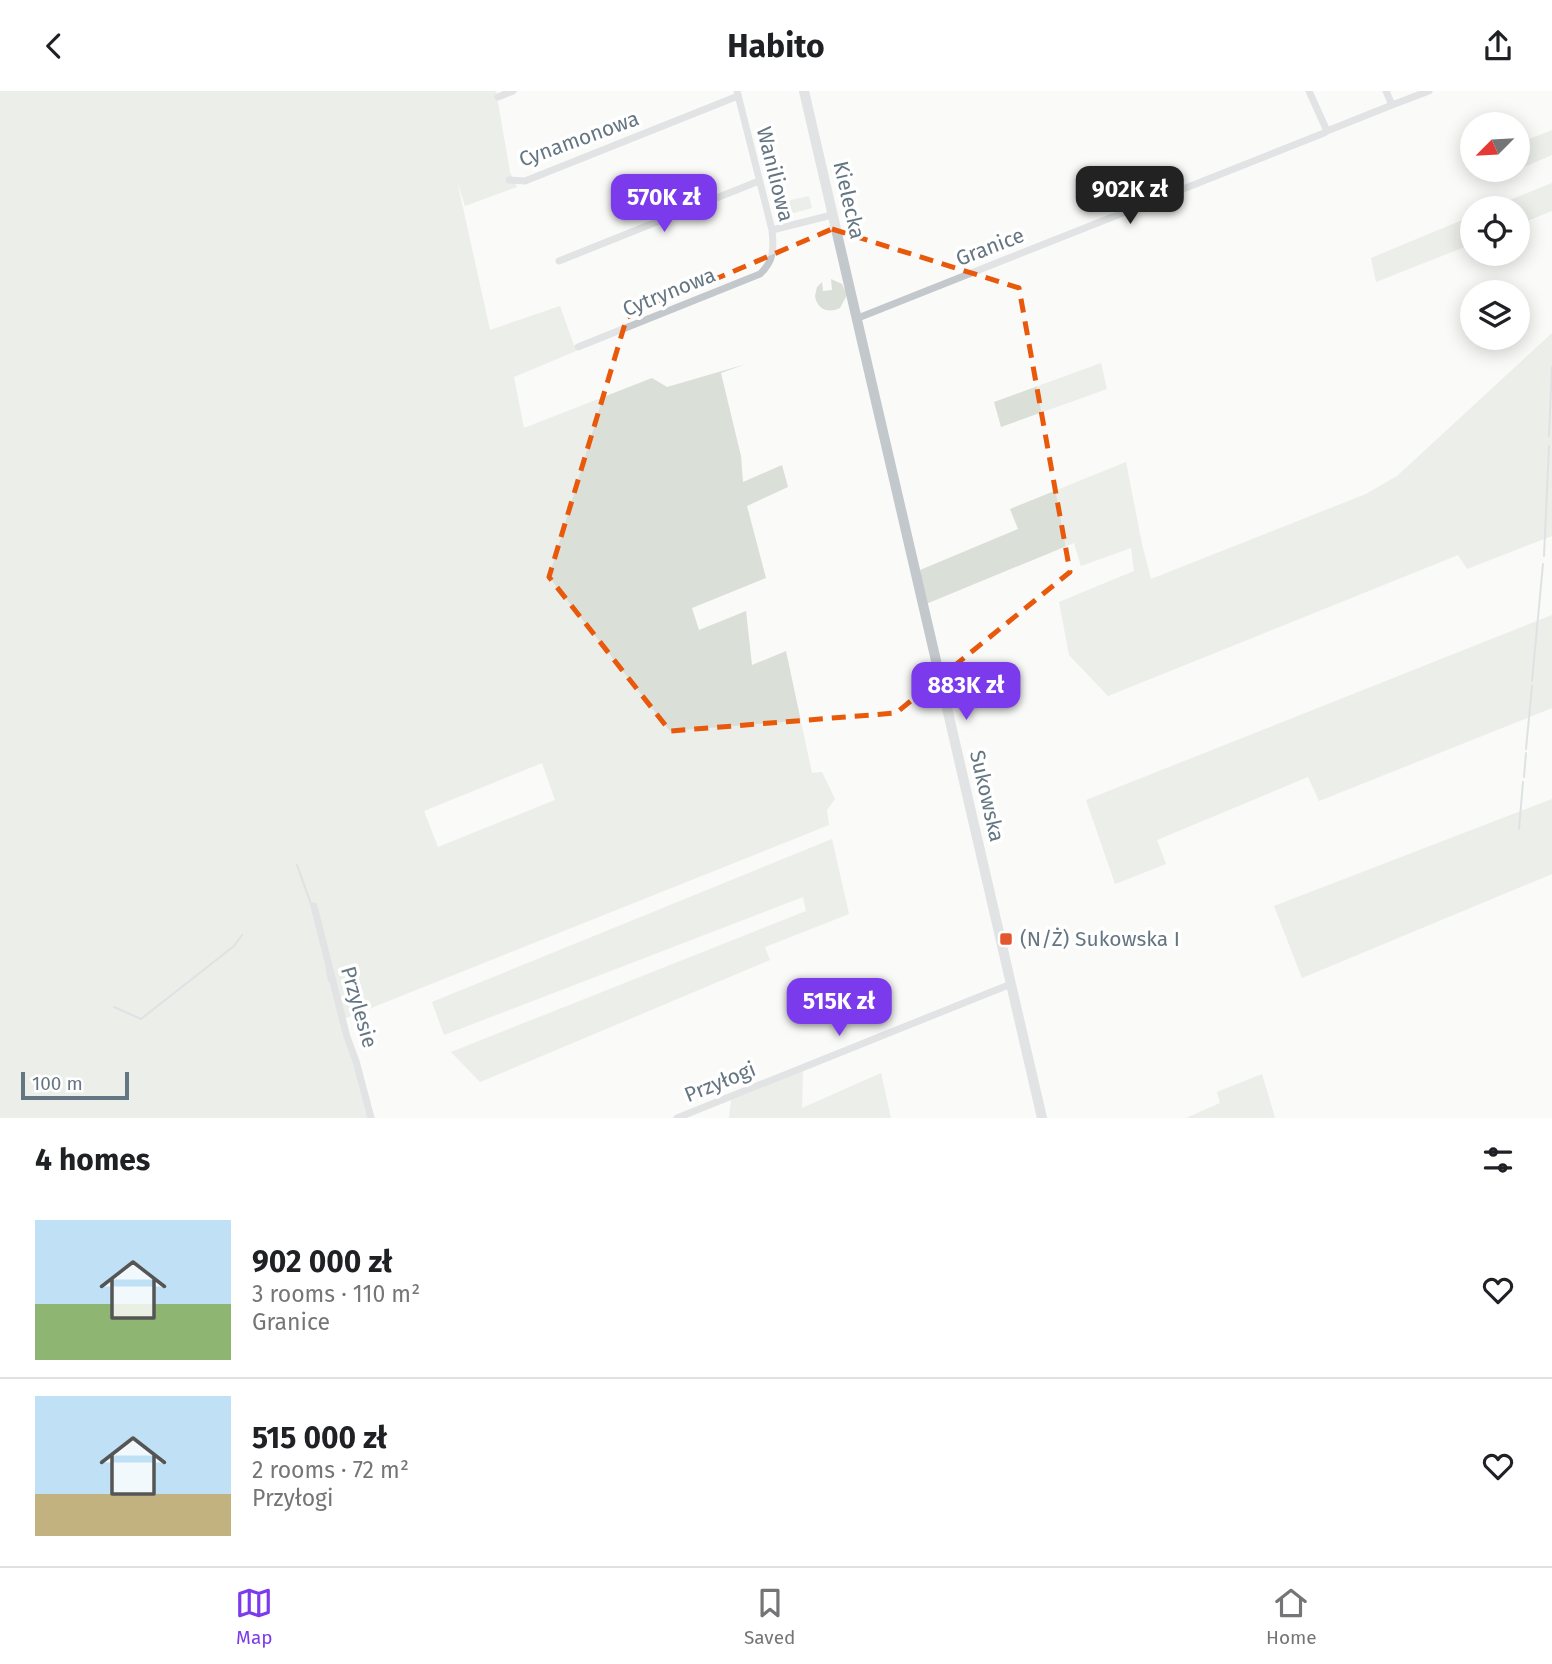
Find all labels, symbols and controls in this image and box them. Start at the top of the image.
icon: back [35,27,73,65]
text: Habito [727,27,825,65]
icon: share [1479,27,1517,65]
street label: Cynamonowa [515,105,643,173]
north arrow [1460,112,1530,182]
map controls [1460,112,1530,350]
street label: Waniliowa [751,124,799,224]
street label: Kielecka [827,159,871,241]
pin: 902K zł [1065,167,1195,226]
pin: 570K zł [599,174,729,234]
text: 902K zł [1092,175,1168,203]
text: 570K zł [627,183,701,211]
button: locate [1460,196,1530,266]
street label: Granice [952,222,1028,272]
street label: Cytrynowa [619,262,719,322]
button: layers [1460,280,1530,350]
pin: 883K zł [901,663,1031,722]
text: 883K zł [927,671,1005,699]
street label: Sukowska [964,748,1010,844]
place label: (N/Ż) Sukowska I [1020,926,1180,952]
marker: (N/Ż) Sukowska I [998,931,1014,947]
street label: Przylesie [335,963,383,1051]
pin: 515K zł [774,979,904,1038]
text: 515K zł [803,987,875,1015]
street label: Przyłogi [681,1056,759,1108]
scale bar [21,1069,130,1101]
text: 100 m [32,1072,83,1095]
icon: filters [1479,1141,1517,1179]
text: 4 homes [35,1142,150,1178]
text: 902 000 zł [252,1244,393,1280]
icon: home [91,1248,175,1332]
icon: heart [1479,1271,1517,1309]
text: 3 rooms · 110 m² [252,1280,420,1308]
text: Granice [252,1308,330,1336]
text: 515 000 zł [252,1420,387,1456]
icon: home [91,1424,175,1508]
icon: heart [1479,1447,1517,1485]
text: 2 rooms · 72 m² [252,1456,409,1484]
text: Przyłogi [252,1484,334,1512]
tab: Map [235,1584,273,1649]
tab: Saved [744,1584,795,1649]
tab: Home [1266,1584,1317,1649]

